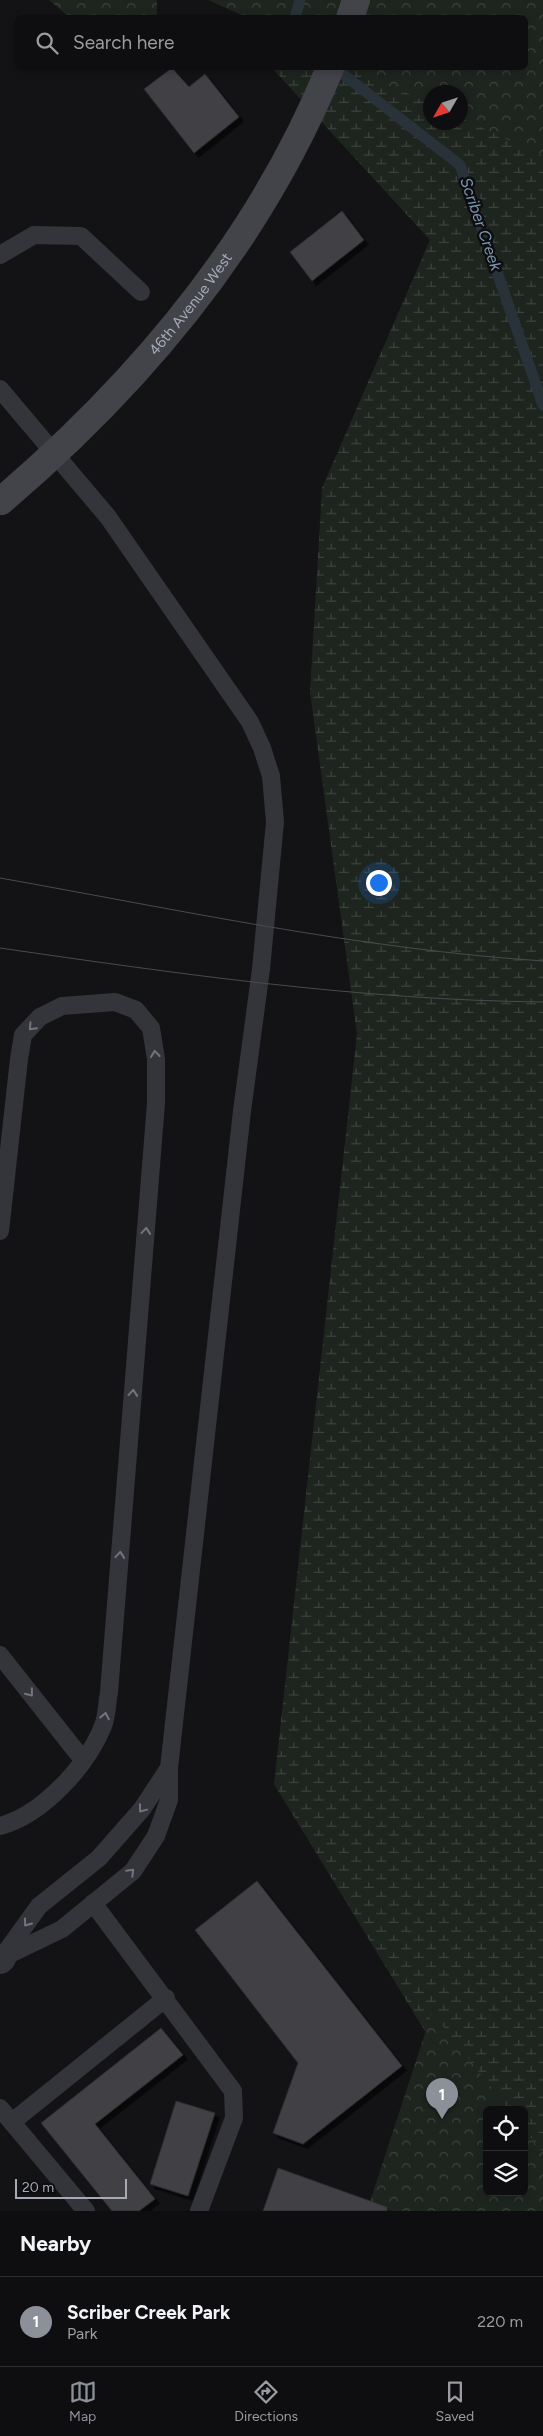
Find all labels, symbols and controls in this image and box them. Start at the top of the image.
search box [15,15,528,70]
icon: search [33,29,61,57]
text: Search here [73,31,175,54]
north arrow [423,85,468,130]
water label: Scriber Creek [456,175,506,274]
street label: 46th Avenue West [145,249,236,359]
your location [366,870,392,896]
one-way arrow [29,1021,38,1030]
one-way arrow [150,1050,161,1058]
one-way arrow [140,1226,151,1234]
one-way arrow [127,1388,138,1396]
one-way arrow [114,1550,125,1558]
one-way arrow [25,1687,33,1696]
one-way arrow [99,1712,109,1721]
one-way arrow [139,1803,148,1813]
one-way arrow [125,1868,134,1877]
one-way arrow [25,1917,33,1926]
pin: 1 [426,2078,458,2119]
map controls [483,2106,528,2196]
button: locate [483,2106,528,2151]
button: layers [483,2151,528,2196]
scale bar [15,2176,128,2199]
text: 20 m [22,2179,54,2196]
text: Nearby [20,2231,91,2256]
text: Scriber Creek Park [67,2301,230,2324]
text: 1 [33,2312,39,2331]
text: 220 m [477,2312,523,2331]
text: Park [67,2324,97,2343]
tab: Map [69,2378,97,2425]
tab: Directions [234,2378,298,2425]
tab: Saved [436,2378,474,2425]

